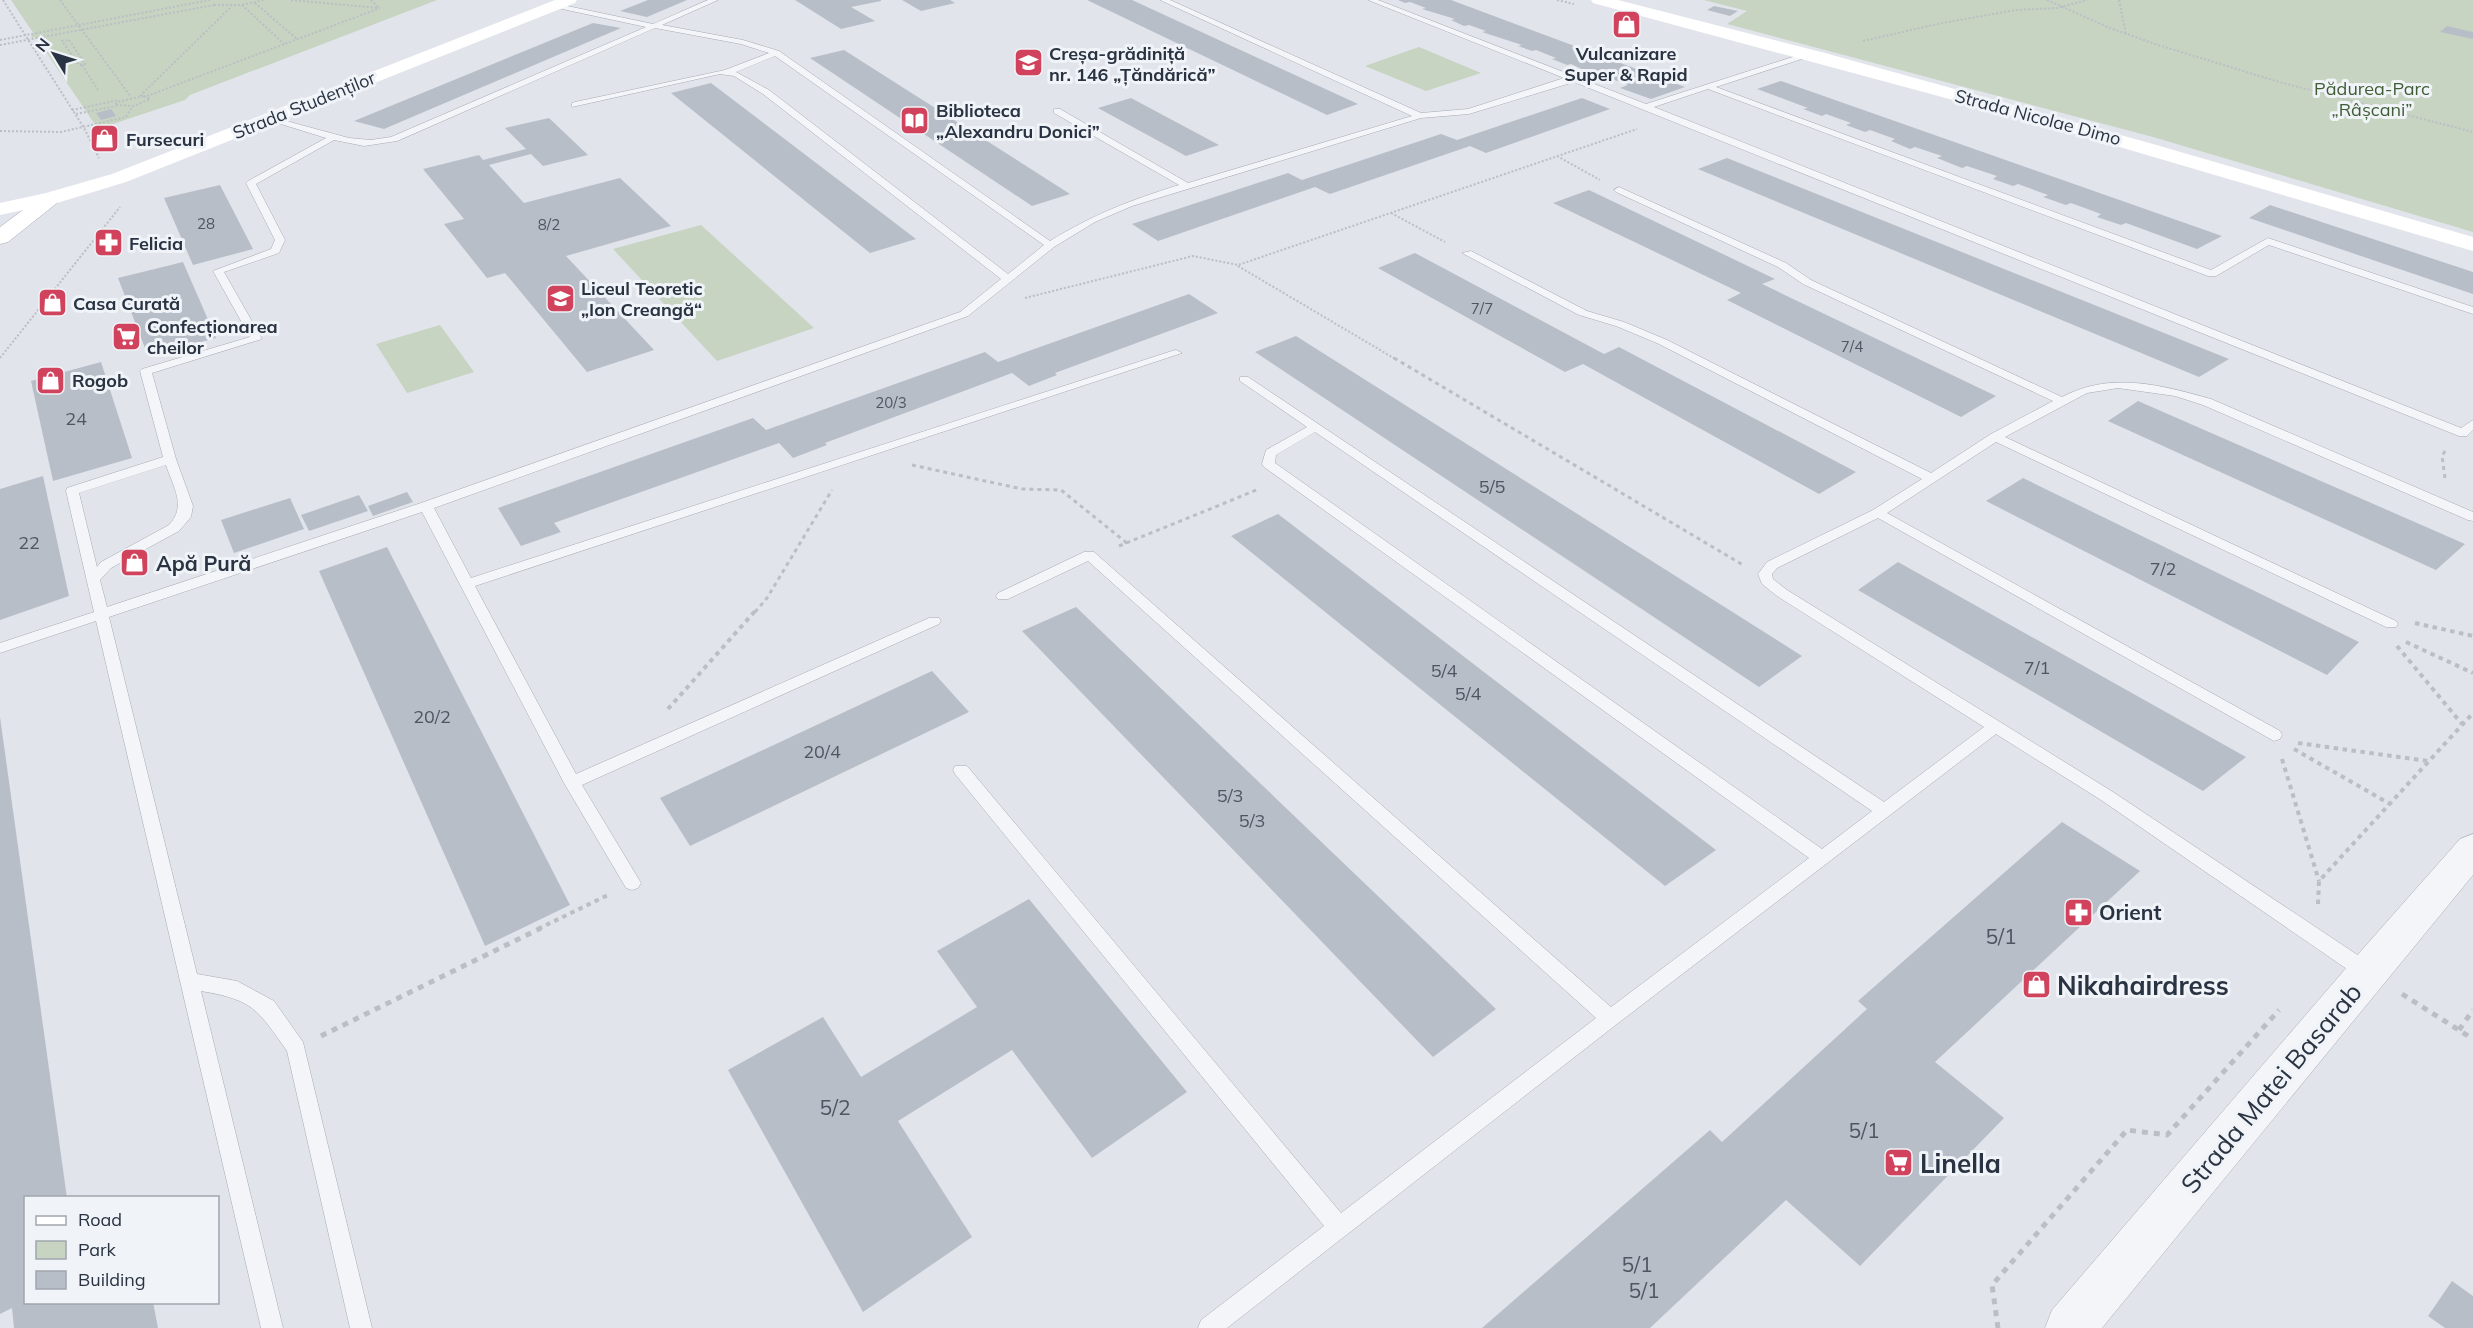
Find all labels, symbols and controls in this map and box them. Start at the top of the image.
shop icon: Vulcanizare Super & Rapid [1610,8,1642,40]
north arrow [24,24,84,84]
text: N [31,34,54,56]
place label: Creșa-grădiniță nr. 146 „Țăndărică” [1049,42,1216,86]
place label: Vulcanizare Super & Rapid [1564,42,1688,86]
school or university icon: Creșa-grădiniță nr. 146 „Țăndărică” [1012,47,1044,79]
street label: Strada Studenților [229,66,379,144]
park label: Pădurea-Parc „Râșcani” [2314,77,2430,121]
street label: Strada Nicolae Dimo [1952,84,2124,150]
place label: Biblioteca „Alexandru Donici” [936,99,1100,143]
library icon: Biblioteca „Alexandru Donici” [899,104,931,136]
shop icon: Fursecuri [89,123,121,155]
place label: Fursecuri [126,128,204,151]
house number: 28 [197,214,215,233]
house number: 8/2 [538,215,560,234]
pharmacy icon: Felicia [92,227,124,259]
place label: Felicia [129,232,183,255]
place label: Liceul Teoretic „Ion Creangă“ [581,277,703,321]
school or university icon: Liceul Teoretic „Ion Creangă“ [544,282,576,314]
shop icon: Casa Curată [36,287,68,319]
place label: Casa Curată [73,292,180,315]
house number: 7/7 [1471,299,1493,318]
place label: Confecționarea cheilor [147,315,278,359]
supermarket icon: Confecționarea cheilor [110,320,142,352]
house number: 7/4 [1841,337,1863,356]
shop icon: Rogob [35,364,67,396]
place label: Rogob [72,369,128,392]
house number: 20/3 [875,393,907,412]
house number: 24 [65,407,87,430]
house number: 5/5 [1479,475,1506,498]
house number: 22 [18,531,40,554]
shop icon: Apă Pură [119,547,151,579]
place label: Apă Pură [156,550,251,576]
house number: 7/2 [2150,557,2176,580]
house number: 7/1 [2024,656,2050,679]
house number: 5/4 [1431,659,1458,682]
house number: 5/4 [1455,682,1482,705]
house number: 20/2 [413,705,451,728]
house number: 20/4 [803,740,841,763]
house number: 5/3 [1217,784,1243,807]
house number: 5/3 [1239,809,1265,832]
pharmacy icon: Orient [2062,896,2094,928]
place label: Orient [2099,899,2161,925]
house number: 5/1 [1985,923,2017,949]
shop icon: Nikahairdress [2020,969,2052,1001]
place label: Nikahairdress [2057,969,2229,1002]
street label: Strada Matei Basarab [2173,976,2369,1200]
house number: 5/2 [819,1094,851,1120]
house number: 5/1 [1848,1117,1880,1143]
supermarket icon: Linella [1883,1147,1915,1179]
place label: Linella [1920,1147,2001,1180]
legend [24,1196,219,1304]
text: Road [78,1208,122,1231]
text: Park [78,1238,117,1261]
house number: 5/1 [1621,1251,1653,1277]
text: Building [78,1268,146,1291]
house number: 5/1 [1628,1277,1660,1303]

